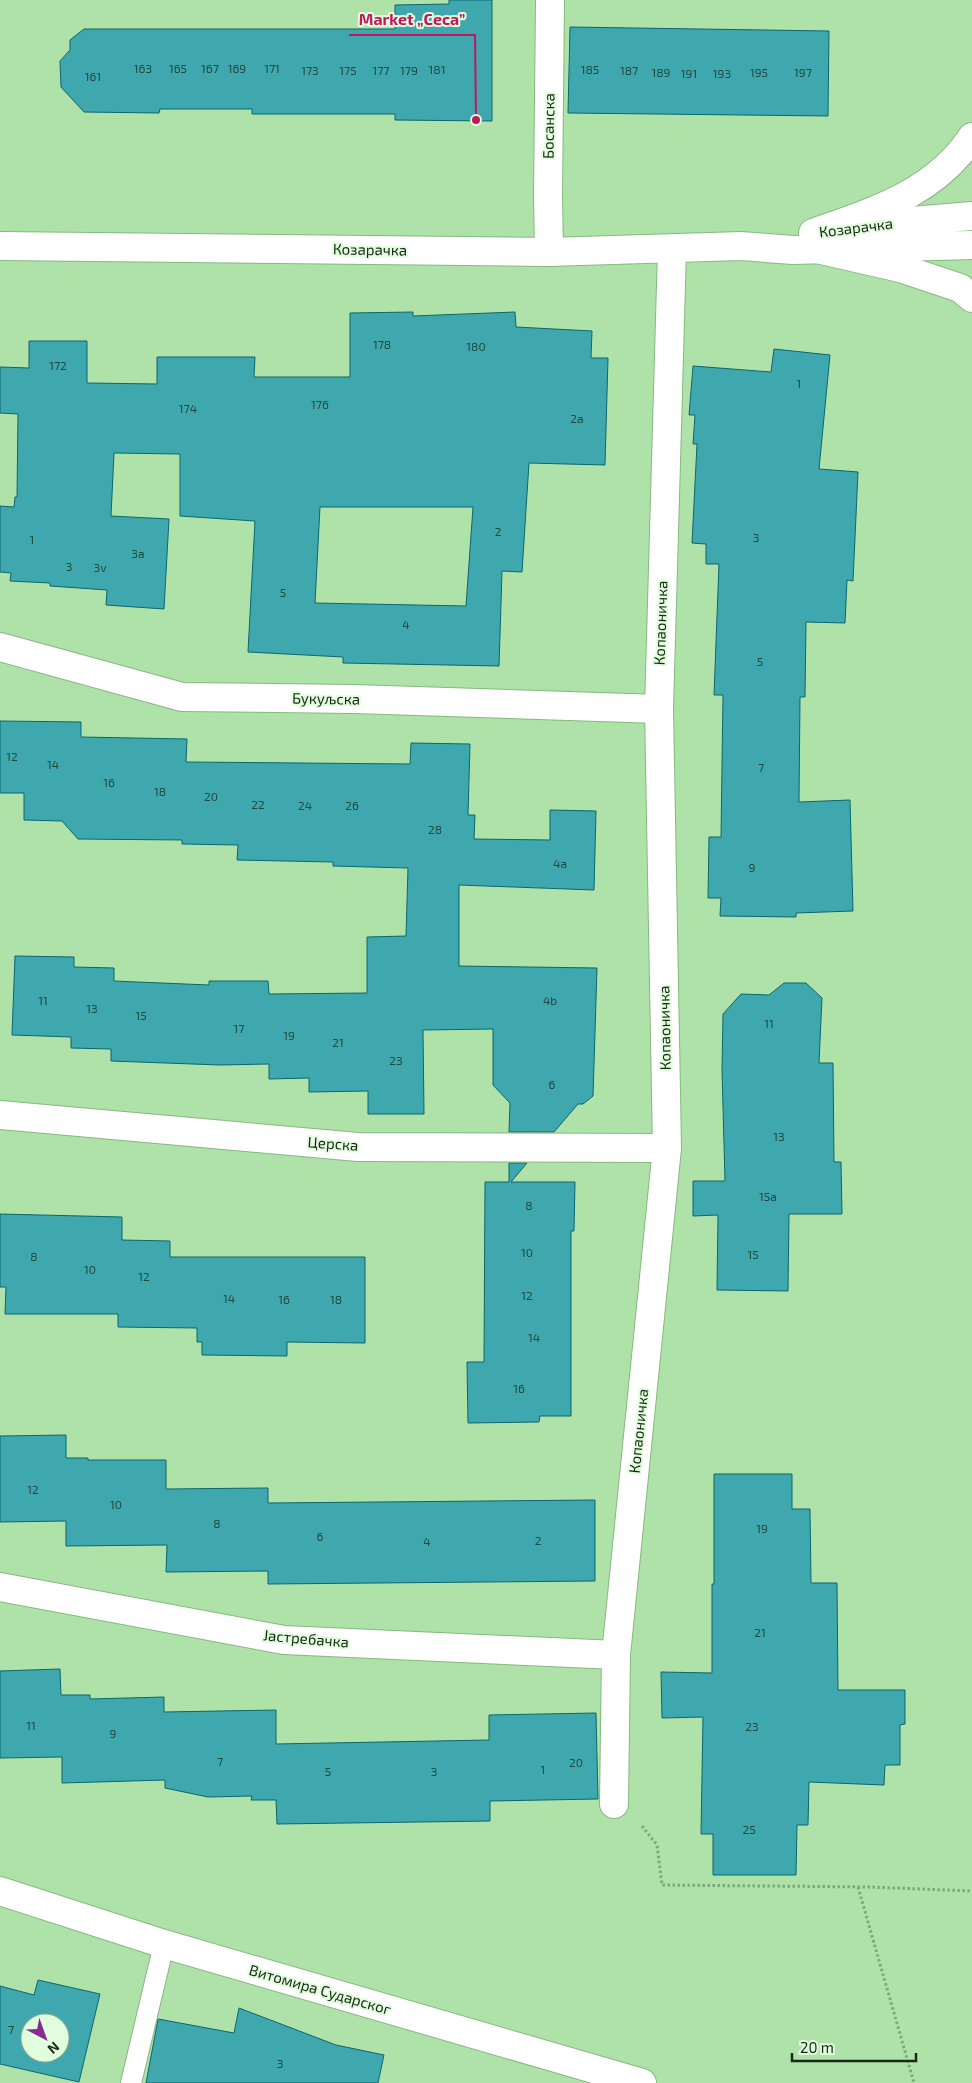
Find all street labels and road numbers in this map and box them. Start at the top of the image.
street label: Босанска [538,93,558,159]
street label: Козарачка [818,214,894,240]
street label: Козарачка [333,239,407,259]
street label: Копаоничка [650,580,670,666]
street label: Букуљска [292,688,360,709]
street label: Копаоничка [654,985,674,1071]
street label: Церска [307,1132,359,1154]
street label: Копаоничка [625,1388,651,1474]
street label: Јастребачка [262,1625,350,1651]
street label: Витомира Сударског [247,1960,393,2019]

